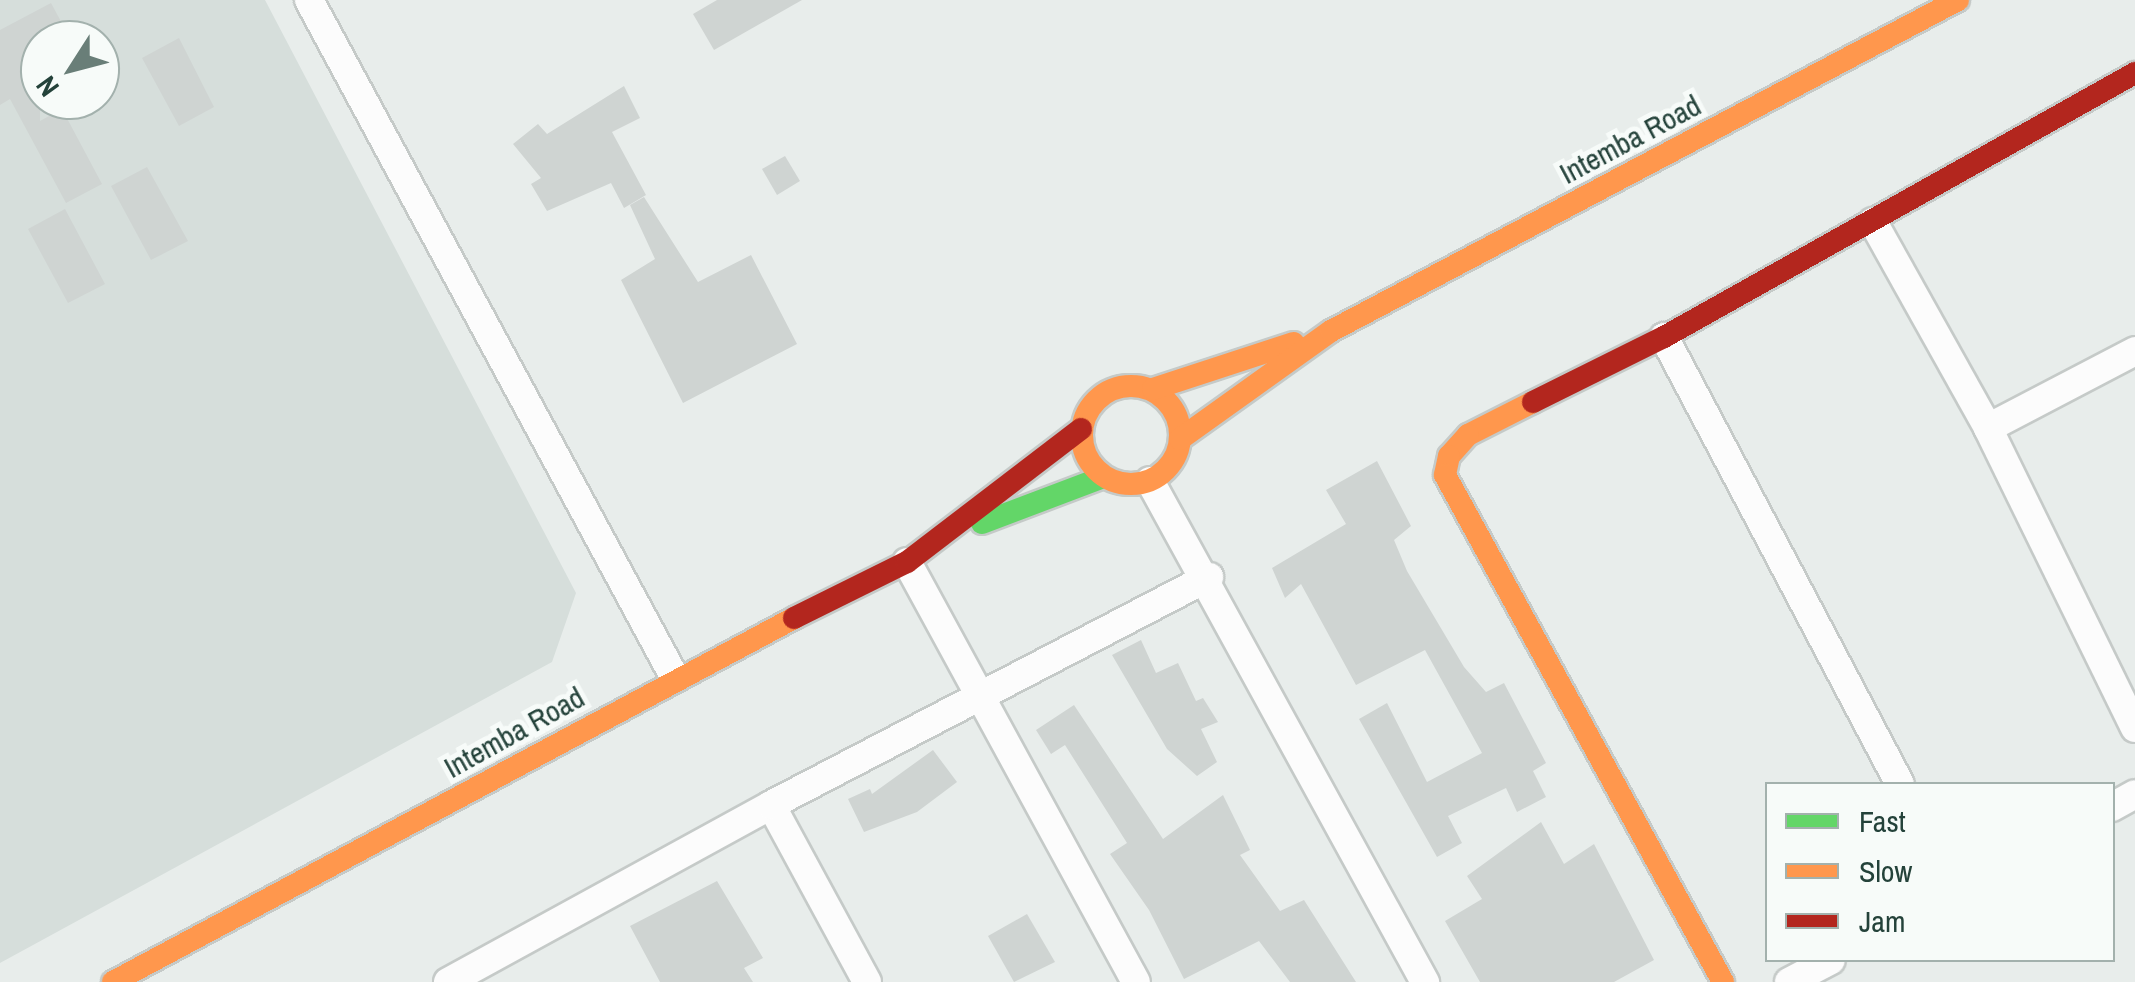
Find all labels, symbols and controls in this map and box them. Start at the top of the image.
north arrow [20,20,120,120]
text: N [27,69,68,104]
street label: Intemba Road [1553,87,1707,191]
street label: Intemba Road [438,679,590,785]
legend [1765,782,2115,962]
text: Fast [1859,801,1906,841]
text: Slow [1859,851,1912,891]
text: Jam [1859,901,1905,941]

